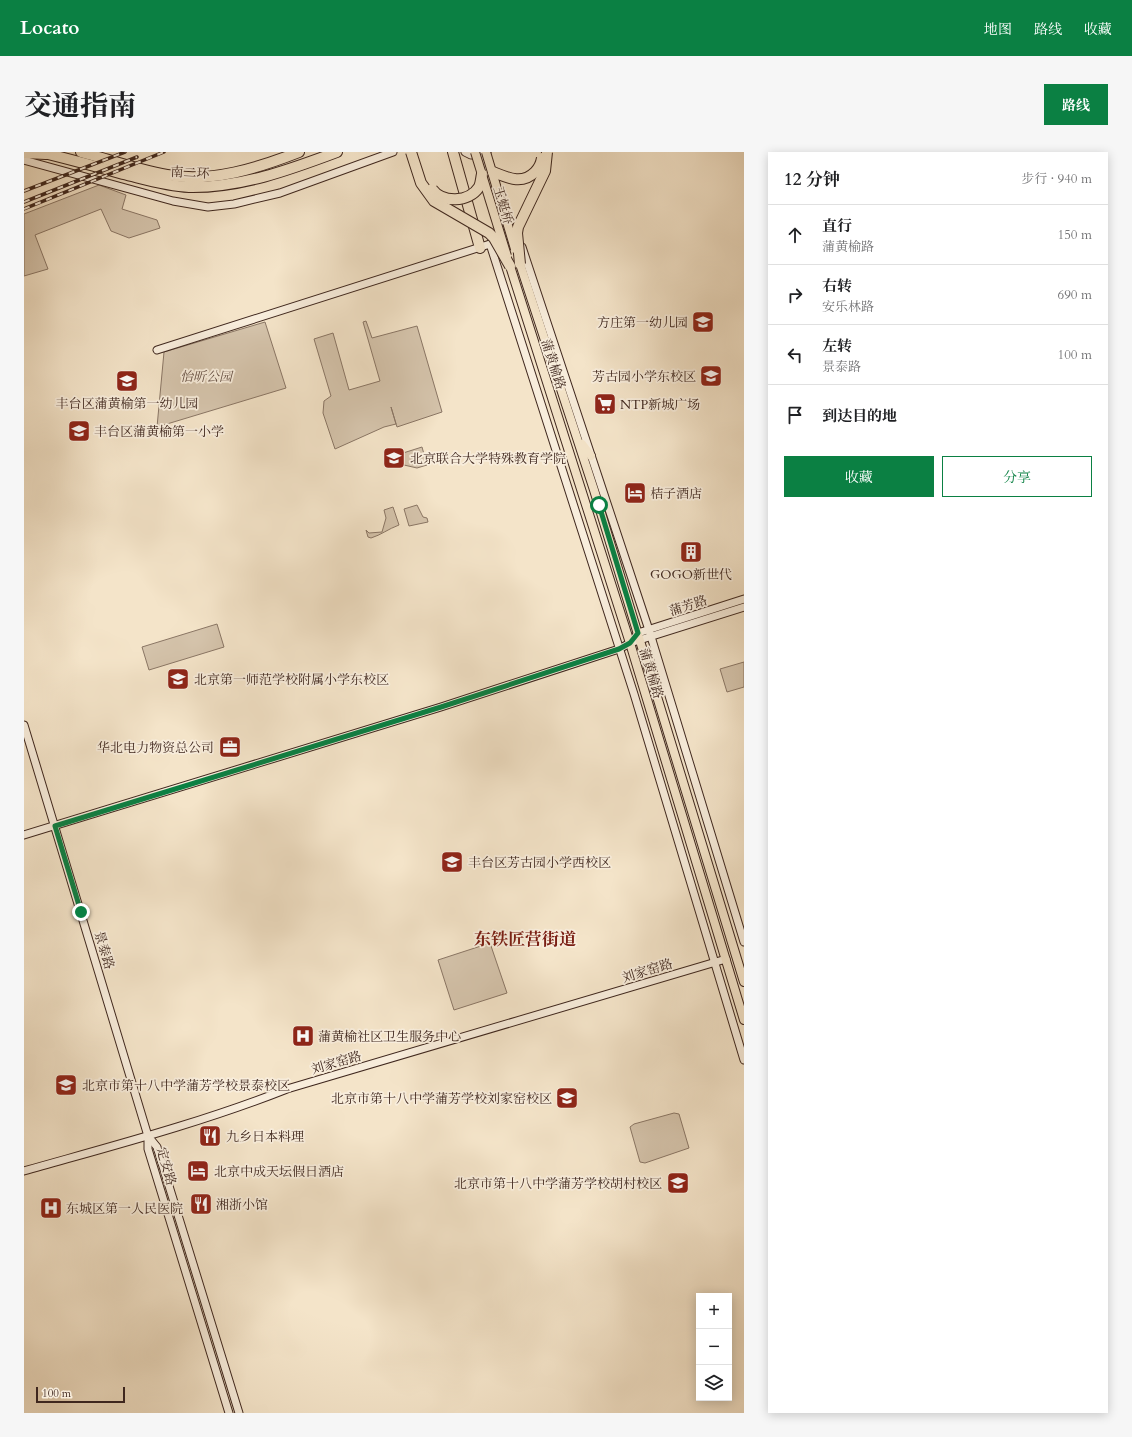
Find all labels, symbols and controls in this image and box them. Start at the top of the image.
text: Locato [20,15,79,41]
text: 地图 [984,20,1012,39]
text: 路线 [1034,20,1062,39]
text: 收藏 [1084,20,1112,39]
button: 路线 [1044,84,1108,125]
text: 交通指南 [24,87,136,125]
street label: 南二环 [170,163,210,183]
text: 12 分钟 [784,168,840,191]
text: 步行 · 940 m [1021,170,1092,188]
street label: 玉蜓桥 [489,184,517,227]
text: 直行 [822,216,852,236]
icon: ahead [784,224,806,246]
text: 150 m [1058,226,1092,244]
text: 蒲黄榆路 [822,238,874,256]
text: 右转 [822,276,852,296]
icon: right [784,284,806,306]
text: 690 m [1058,286,1092,304]
text: 安乐林路 [822,298,874,316]
school or university icon: 方庄第一幼儿园 [690,309,716,335]
place label: 方庄第一幼儿园 [597,314,688,332]
text: 左转 [822,336,852,356]
street label: 蒲黄榆路 [536,337,570,392]
icon: left [784,344,806,366]
text: 100 m [1058,346,1092,364]
text: 景泰路 [822,358,861,376]
school or university icon: 芳古园小学东校区 [698,363,724,389]
school or university icon: 丰台区蒲黄榆第一幼儿园 [114,368,140,394]
park label: 怡昕公园 [180,368,234,386]
place label: 芳古园小学东校区 [592,368,696,386]
supermarket icon: NTP新城广场 [592,391,618,417]
place label: 丰台区蒲黄榆第一幼儿园 [55,395,199,413]
place label: NTP新城广场 [620,396,700,414]
icon: arrive [784,404,806,426]
text: 到达目的地 [822,406,897,426]
school or university icon: 丰台区蒲黄榆第一小学 [66,418,92,444]
place label: 丰台区蒲黄榆第一小学 [94,423,224,441]
school or university icon: 北京联合大学特殊教育学院 [381,445,407,471]
place label: 北京联合大学特殊教育学院 [410,450,566,468]
button: 收藏 [784,456,934,497]
button: 分享 [942,456,1092,497]
hotel icon: 桔子酒店 [622,480,648,506]
place label: 桔子酒店 [650,485,702,503]
route start [590,496,608,514]
building icon: GOGO新世代 [678,539,704,565]
place label: GOGO新世代 [650,566,732,584]
street label: 蒲芳路 [667,591,710,621]
street label: 蒲黄榆路 [635,646,667,701]
school or university icon: 北京第一师范学校附属小学东校区 [165,666,191,692]
place label: 北京第一师范学校附属小学东校区 [194,671,389,689]
office icon: 华北电力物资总公司 [217,734,243,760]
place label: 华北电力物资总公司 [97,739,214,757]
school or university icon: 丰台区芳古园小学西校区 [439,849,465,875]
place label: 丰台区芳古园小学西校区 [468,854,611,872]
route end [72,903,90,921]
district label: 东铁匠营街道 [474,928,576,951]
street label: 景泰路 [90,929,118,972]
street label: 刘家窑路 [620,955,675,987]
hospital icon: 蒲黄榆社区卫生服务中心 [290,1023,316,1049]
place label: 蒲黄榆社区卫生服务中心 [318,1028,461,1046]
street label: 刘家窑路 [309,1047,364,1079]
school or university icon: 北京市第十八中学蒲芳学校景泰校区 [53,1072,79,1098]
place label: 北京市第十八中学蒲芳学校景泰校区 [82,1077,290,1095]
school or university icon: 北京市第十八中学蒲芳学校刘家窑校区 [554,1085,580,1111]
place label: 北京市第十八中学蒲芳学校刘家窑校区 [331,1090,552,1108]
restaurant icon: 九乡日本料理 [197,1123,223,1149]
place label: 九乡日本料理 [226,1128,304,1146]
street label: 定安路 [152,1145,180,1188]
hotel icon: 北京中成天坛假日酒店 [185,1158,211,1184]
place label: 北京中成天坛假日酒店 [214,1163,344,1181]
school or university icon: 北京市第十八中学蒲芳学校胡村校区 [665,1170,691,1196]
place label: 北京市第十八中学蒲芳学校胡村校区 [454,1175,662,1193]
restaurant icon: 湘浙小馆 [188,1191,214,1217]
hospital icon: 东城区第一人民医院 [38,1195,64,1221]
place label: 湘浙小馆 [216,1196,268,1214]
place label: 东城区第一人民医院 [66,1200,183,1218]
map controls [696,1293,732,1401]
button: + [696,1293,732,1329]
button: − [696,1329,732,1365]
button: layers [696,1365,732,1401]
scale bar [36,1385,125,1404]
text: 100 m [42,1386,71,1401]

